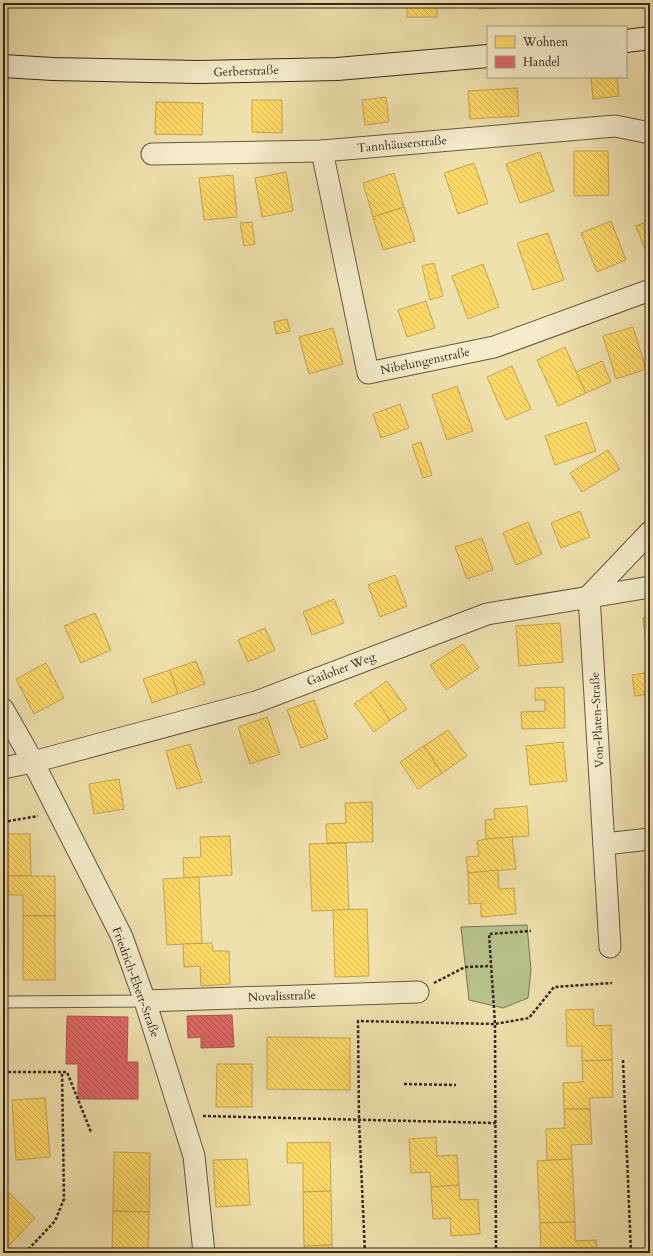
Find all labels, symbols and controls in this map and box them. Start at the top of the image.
legend [487,26,627,78]
text: Wohnen [522,34,569,50]
text: Handel [523,54,560,70]
street label: Gerberstraße [213,62,279,80]
street label: Tannhäuserstraße [357,132,447,156]
street label: Nibelungenstraße [379,344,471,378]
street label: Gailoher Weg [304,648,378,689]
street label: Von-Platen-Straße [586,672,608,768]
street label: Friedrich-Ebert-Straße [109,925,163,1039]
street label: Novalisstraße [248,987,316,1005]

